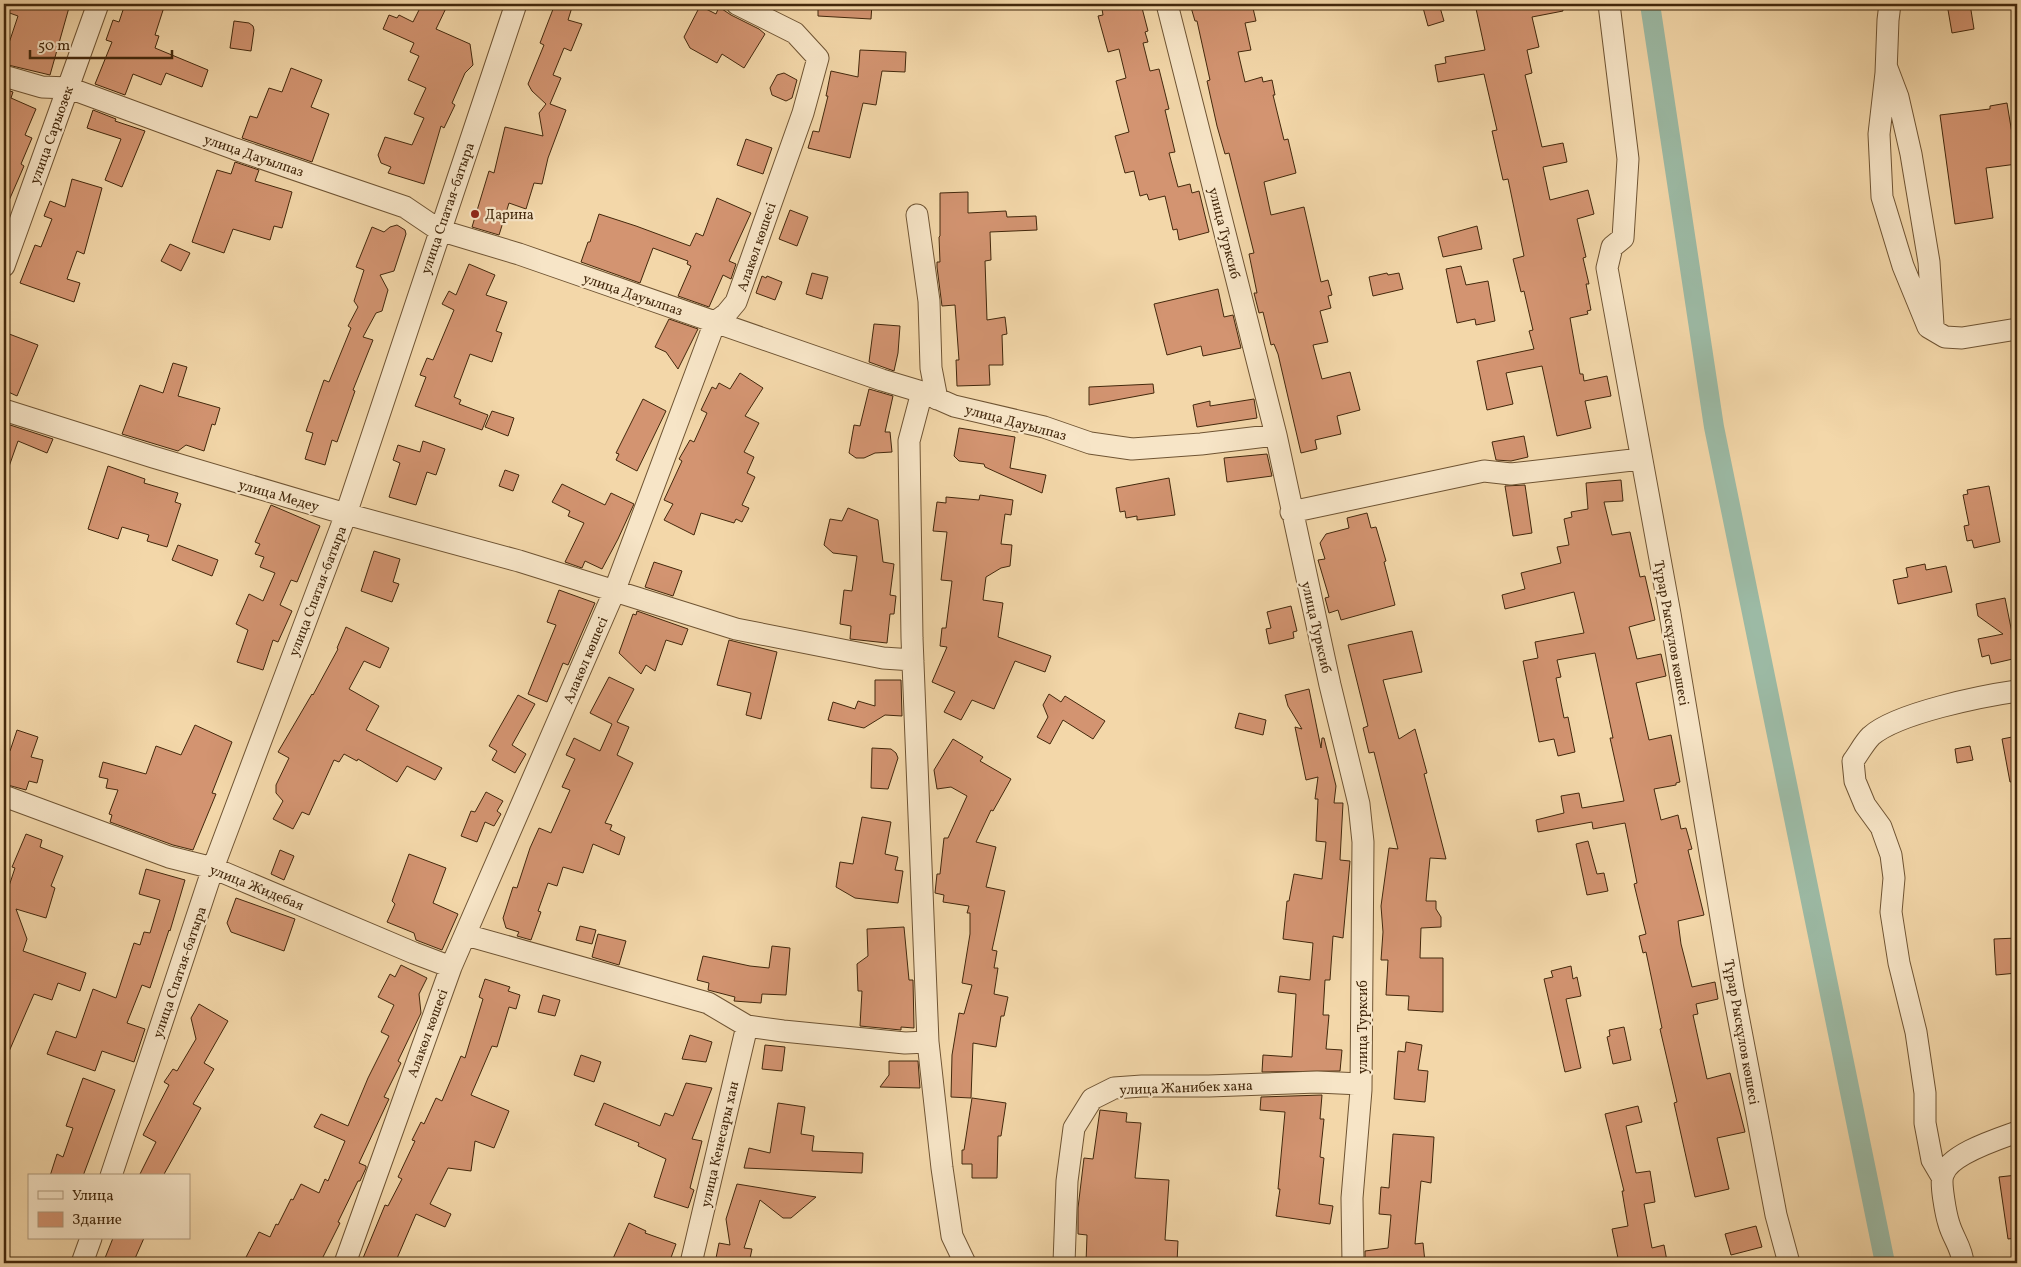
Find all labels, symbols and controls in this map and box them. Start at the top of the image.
scale bar [30,28,172,60]
text: 50 m [38,36,70,57]
street label: улица Сарыозек [26,83,79,187]
street label: улица Дауылпаз [201,130,306,182]
street label: улица Спатая-батыра [417,140,480,277]
street label: улица Турксиб [1203,186,1244,281]
street label: Алакөл көшесі [733,200,782,295]
place label: Дарина [485,206,534,225]
marker: Дарина [469,208,481,220]
street label: улица Дауылпаз [580,269,685,321]
street label: улица Дауылпаз [963,401,1069,446]
street label: улица Медеу [236,476,322,517]
street label: улица Спатая-батыра [285,524,352,659]
street label: Тұрар Рысқұлов көшесі [1648,559,1693,707]
street label: улица Турксиб [1296,579,1335,675]
street label: Алакөл көшесі [559,614,613,707]
street label: улица Жидебая [206,861,306,916]
street label: улица Спатая-батыра [149,904,212,1041]
street label: Тұрар Рысқұлов көшесі [1718,958,1763,1106]
street label: улица Турксиб [1354,980,1373,1074]
street label: Алакөл көшесі [404,987,453,1080]
street label: улица Жанибек хана [1119,1077,1253,1100]
street label: улица Кенесары хан [697,1079,744,1209]
legend [28,1174,190,1240]
text: Улица [72,1186,114,1207]
text: Здание [72,1210,122,1231]

